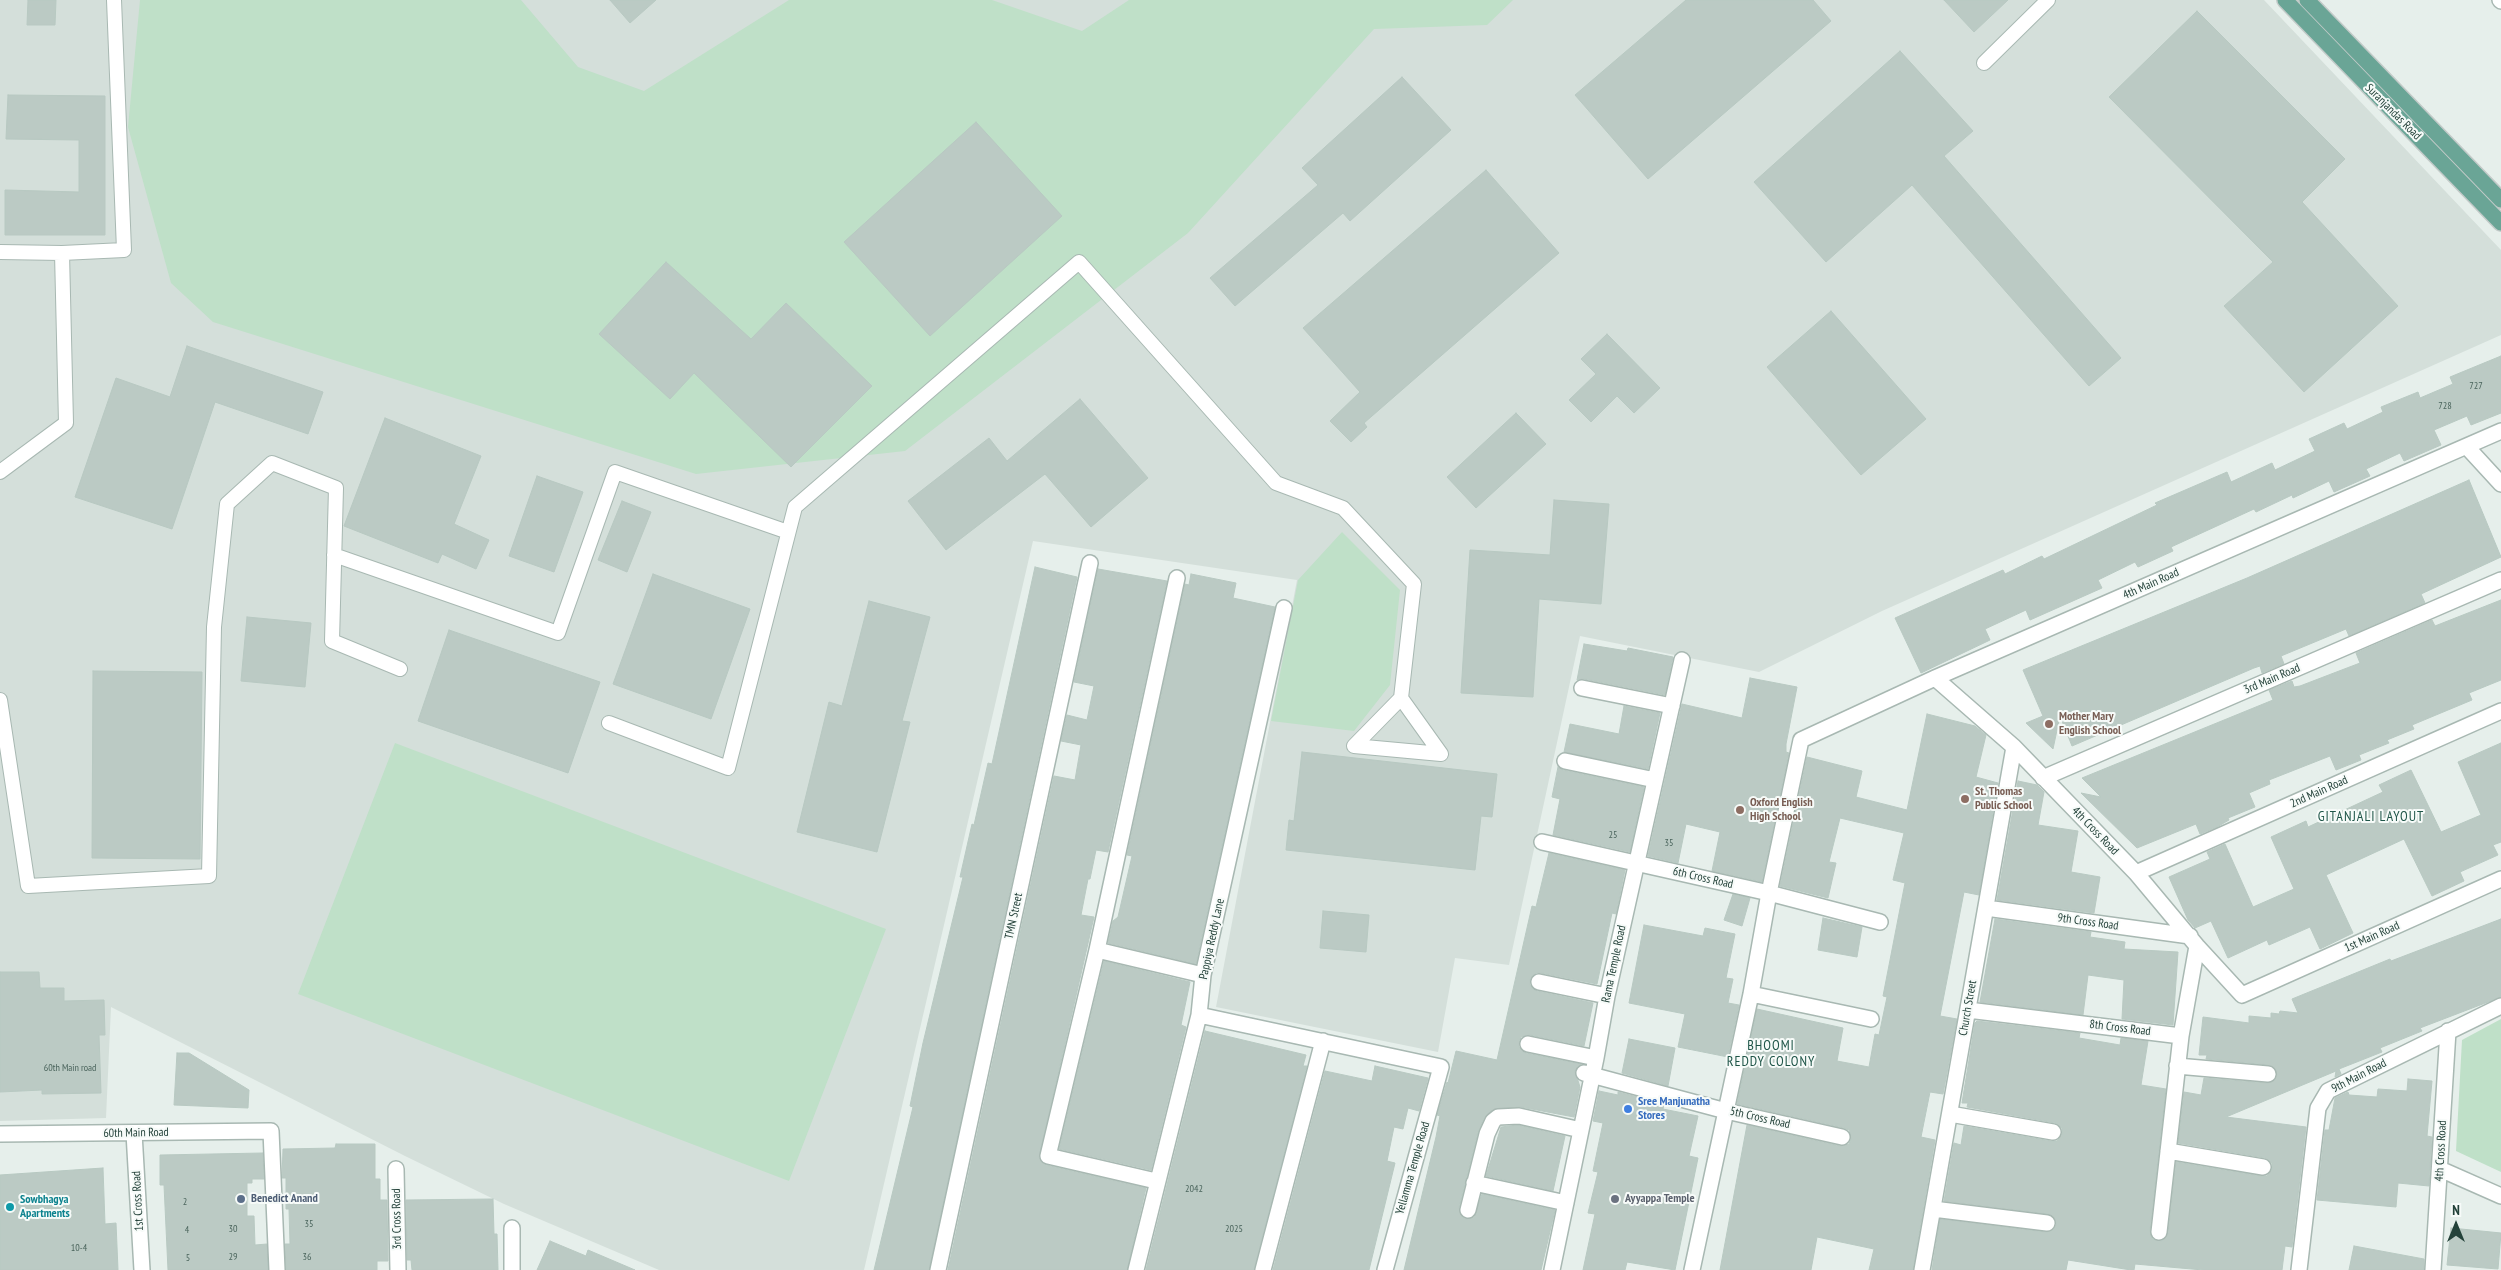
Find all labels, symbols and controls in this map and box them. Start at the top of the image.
street label: Suranjandas Road [2362,81,2424,143]
house number: 727 [2469,380,2483,392]
house number: 728 [2438,400,2452,412]
street label: 4th Main Road [2121,565,2181,603]
street label: 3rd Main Road [2242,661,2302,697]
place label: Mother Mary English School [2059,710,2121,738]
marker: Mother Mary English School [2043,718,2055,730]
street label: 2nd Main Road [2288,773,2350,811]
place label: St. Thomas Public School [1975,785,2032,813]
marker: St. Thomas Public School [1959,793,1971,805]
place label: Oxford English High School [1750,796,1813,824]
marker: Oxford English High School [1734,804,1746,816]
street label: 4th Cross Road [2068,804,2122,858]
district label: GITANJALI LAYOUT [2316,809,2426,825]
house number: 25 [1609,829,1617,841]
house number: 35 [1665,837,1673,849]
street label: 6th Cross Road [1671,864,1735,892]
street label: TMN Street [1002,892,1026,940]
street label: Pappiya Reddy Lane [1196,897,1228,981]
street label: 9th Cross Road [2057,911,2119,933]
street label: 1st Main Road [2342,918,2402,956]
street label: Rama Temple Road [1599,924,1629,1004]
street label: Church Street [1956,979,1980,1037]
street label: 8th Cross Road [2089,1017,2151,1039]
district label: BHOOMI REDDY COLONY [1725,1038,1817,1070]
street label: 9th Main Road [2329,1056,2389,1096]
house number: 60th Main road [44,1062,96,1074]
place label: Sree Manjunatha Stores [1638,1095,1710,1123]
marker: Sree Manjunatha Stores [1622,1103,1634,1115]
street label: 5th Cross Road [1728,1104,1792,1132]
street label: Yellamma Temple Road [1393,1120,1433,1216]
street label: 4th Cross Road [2432,1120,2450,1182]
street label: 60th Main Road [103,1125,169,1141]
street label: 1st Cross Road [129,1171,147,1231]
house number: 2042 [1185,1183,1203,1195]
street label: 3rd Cross Road [389,1188,405,1250]
place label: Benedict Anand [251,1192,318,1206]
place label: Ayyappa Temple [1625,1192,1695,1206]
place label: Sowbhagya Apartments [20,1193,70,1221]
marker: Benedict Anand [235,1193,247,1205]
marker: Ayyappa Temple [1609,1193,1621,1205]
house number: 2 [183,1196,187,1208]
north arrow [2431,1200,2481,1250]
marker: Sowbhagya Apartments [4,1201,16,1213]
text: N [2452,1201,2460,1219]
house number: 35 [305,1218,313,1230]
house number: 30 [229,1223,237,1235]
house number: 2025 [1225,1223,1243,1235]
house number: 4 [185,1224,189,1236]
house number: 10-4 [71,1242,87,1254]
house number: 29 [229,1251,237,1263]
house number: 36 [303,1251,311,1263]
house number: 5 [186,1252,190,1264]

